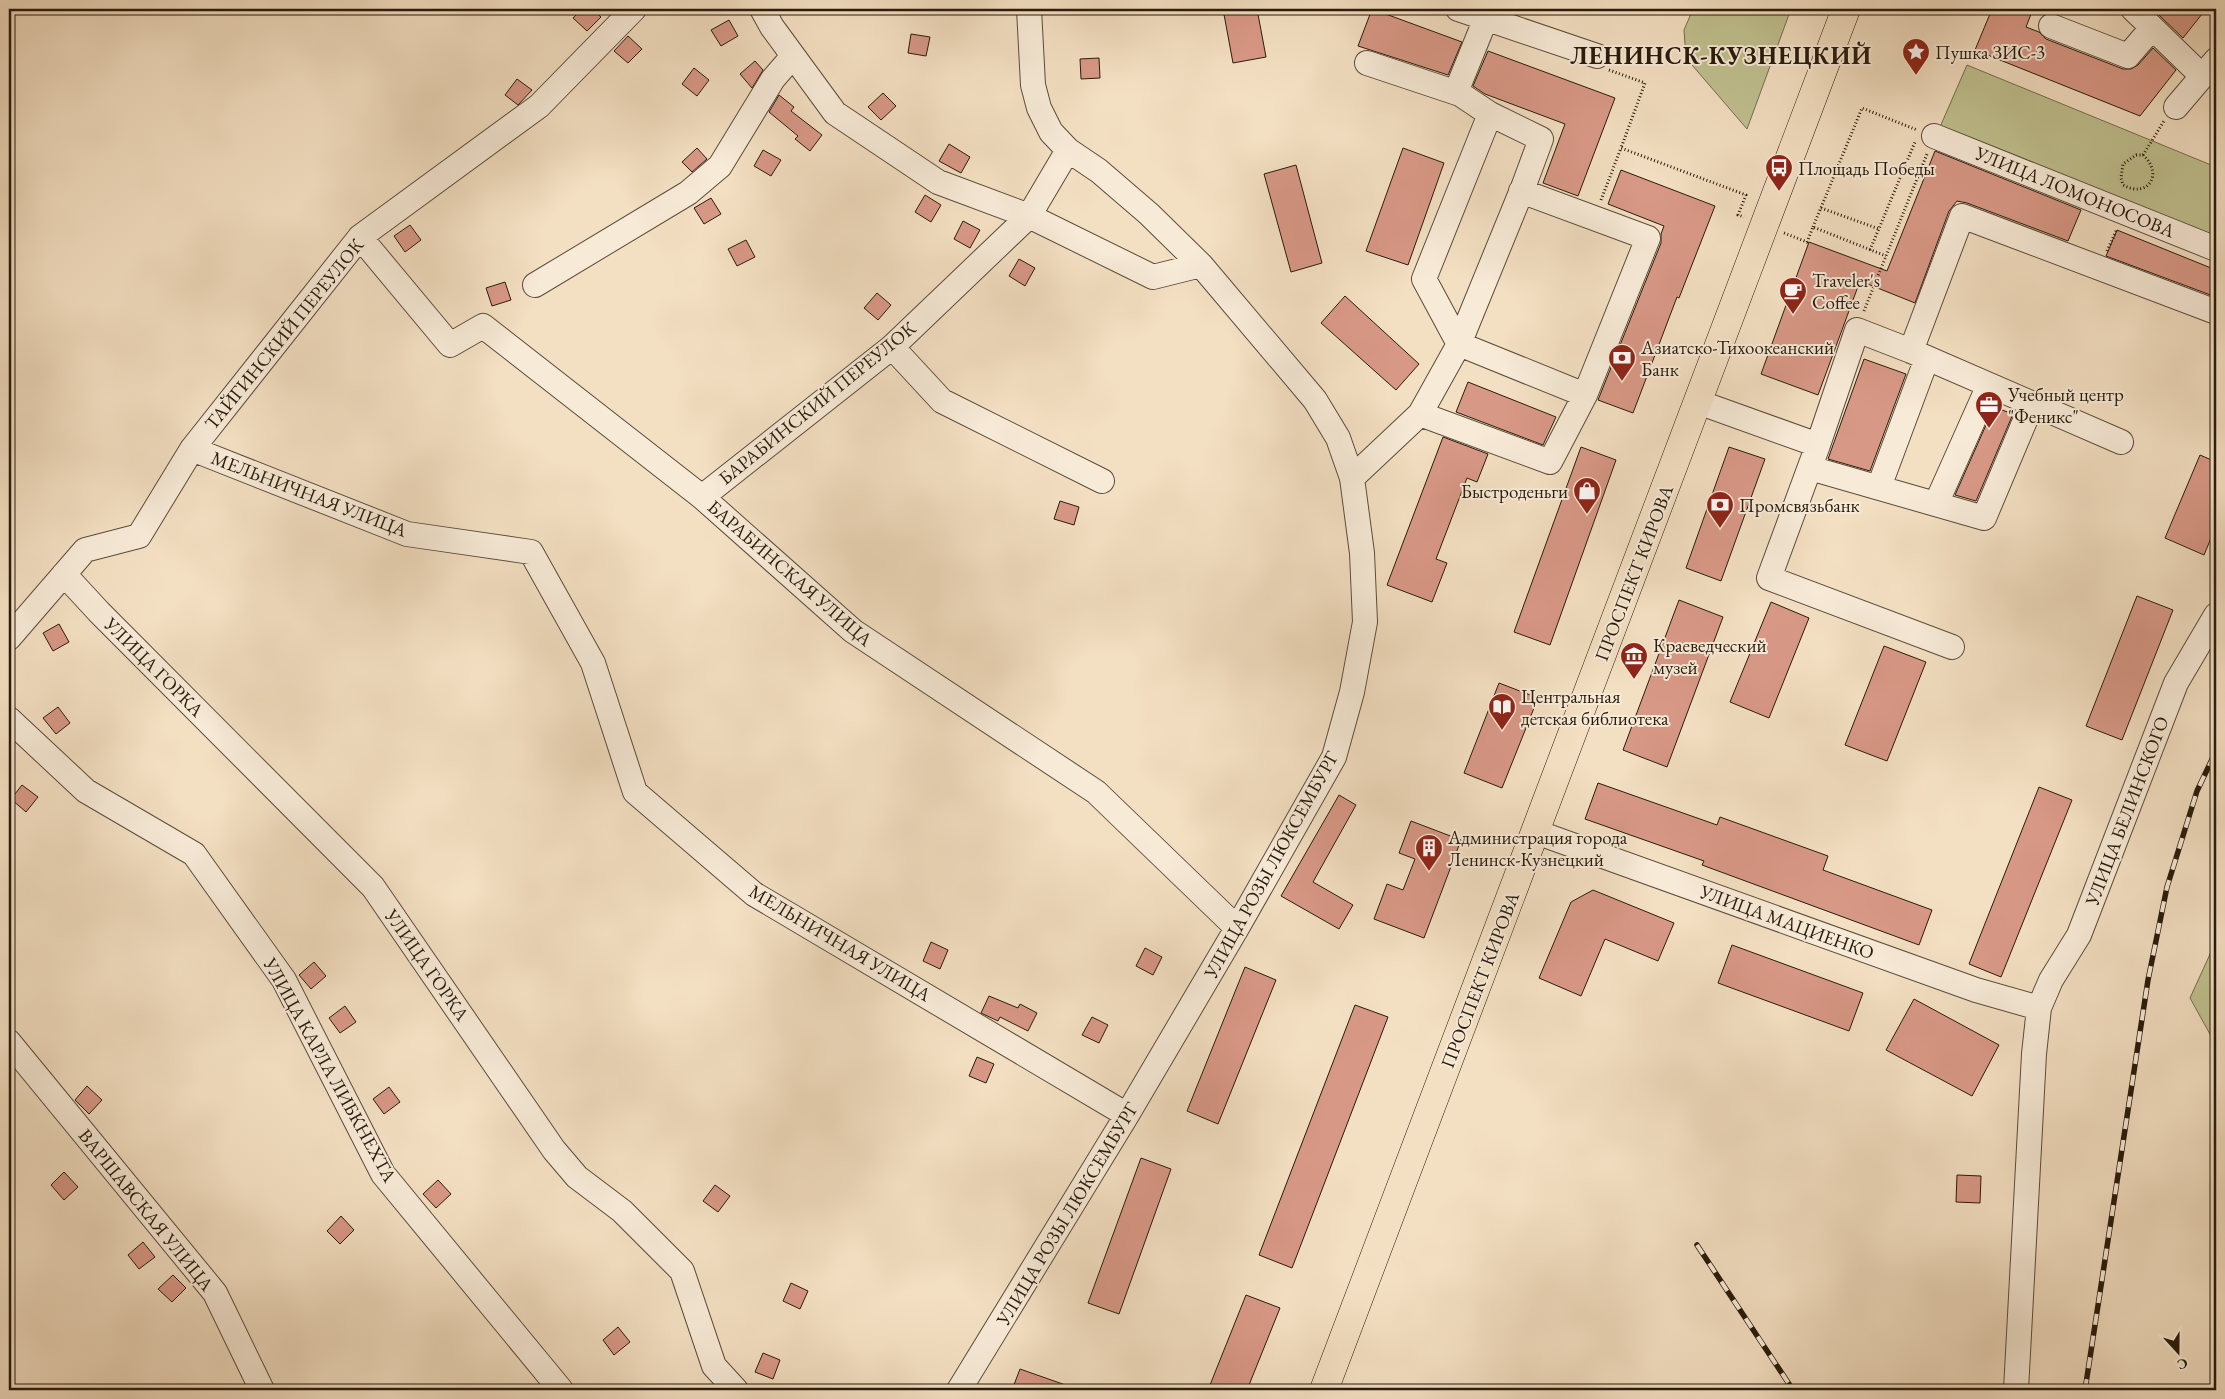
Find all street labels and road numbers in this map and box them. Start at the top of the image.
street label: УЛИЦА ЛОМОНОСОВА [1971,140,2179,244]
street label: ТАЙГИНСКИЙ ПЕРЕУЛОК [199,233,369,435]
street label: БАРАБИНСКИЙ ПЕРЕУЛОК [713,315,921,490]
street label: МЕЛЬНИЧНАЯ УЛИЦА [208,445,411,543]
street label: ПРОСПЕКТ КИРОВА [1589,481,1679,665]
street label: БАРАБИНСКАЯ УЛИЦА [702,494,878,652]
street label: УЛИЦА ГОРКА [98,611,210,723]
street label: УЛИЦА БЕЛИНСКОГО [2079,713,2175,910]
street label: УЛИЦА РОЗЫ ЛЮКСЕМБУРГ [1198,747,1344,984]
street label: УЛИЦА МАЦИЕНКО [1695,878,1878,965]
street label: МЕЛЬНИЧНАЯ УЛИЦА [744,879,936,1008]
street label: ПРОСПЕКТ КИРОВА [1435,888,1525,1072]
street label: УЛИЦА ГОРКА [379,903,475,1027]
street label: УЛИЦА КАРЛА ЛИБКНЕХТА [257,952,403,1187]
street label: УЛИЦА РОЗЫ ЛЮКСЕМБУРГ [990,1098,1144,1331]
street label: ВАРШАВСКАЯ УЛИЦА [73,1124,220,1297]

